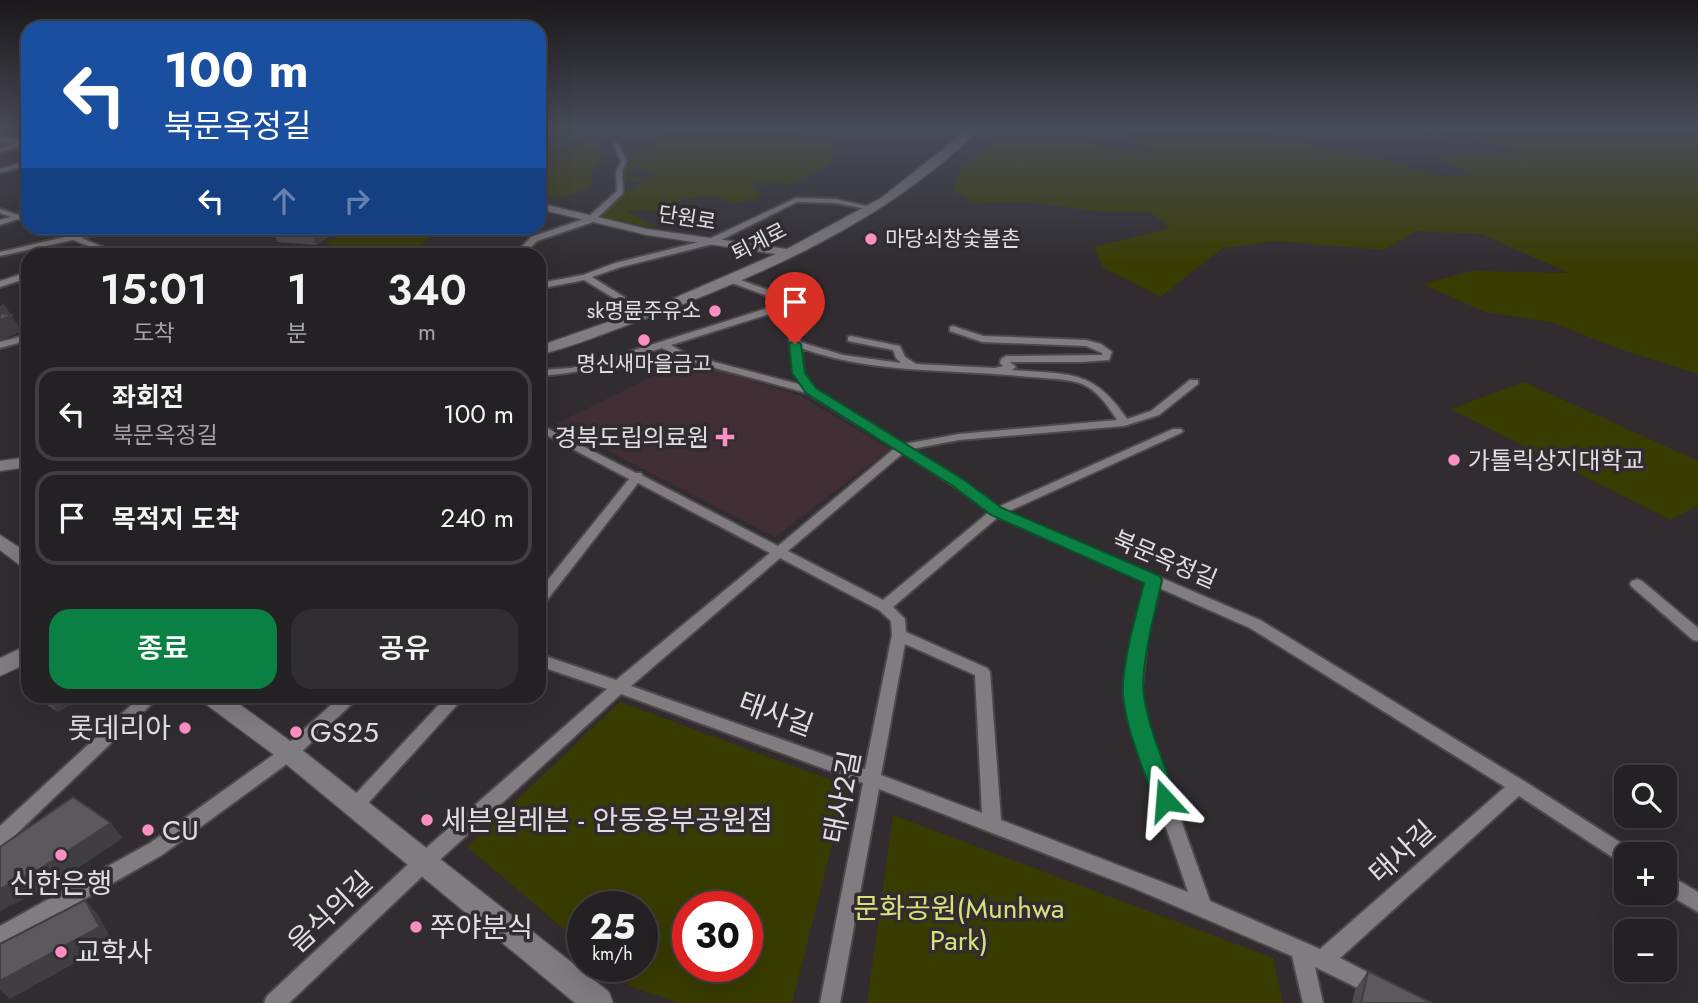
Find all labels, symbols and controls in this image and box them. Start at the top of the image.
text: 100 m [164,35,309,105]
icon: left [49,49,140,140]
text: 북문옥정길 [164,103,311,149]
icon: left [192,182,230,220]
icon: ahead [265,182,303,220]
icon: right [338,182,376,220]
street label: 단원로 [656,199,718,237]
street label: 퇴계로 [726,215,792,269]
place label: 마당쇠창숯불촌 [885,224,1020,254]
marker: 마당쇠창숯불촌 [863,231,879,247]
text: 15:01 [100,259,208,320]
text: 1 [287,259,308,320]
text: 340 [387,260,467,321]
pin [765,272,825,344]
icon: arrive [776,283,814,321]
place label: sk명륜주유소 [587,296,701,326]
marker: sk명륜주유소 [707,303,723,319]
text: m [418,315,436,349]
text: 도착 [133,316,175,350]
text: 분 [287,316,308,350]
marker: 명신새마을금고 [636,332,652,348]
place label: 명신새마을금고 [576,349,712,379]
text: 좌회전 [112,378,184,416]
icon: left [53,395,91,433]
text: 100 m [443,395,514,433]
text: 북문옥정길 [112,418,218,452]
place label: 경북도립의료원 [554,420,709,455]
marker: 경북도립의료원 [715,427,735,447]
place label: 가톨릭상지대학교 [1468,443,1645,478]
marker: 가톨릭상지대학교 [1446,452,1462,468]
icon: arrive [53,499,91,537]
text: 240 m [440,499,514,537]
text: 목적지 도착 [112,500,239,538]
street label: 북문옥정길 [1107,521,1223,597]
button: 종료 [49,609,277,689]
button: 공유 [291,609,518,689]
street label: 태사길 [733,682,819,746]
place label: 롯데리아 [68,708,171,749]
place label: GS25 [310,712,379,753]
marker: 롯데리아 [177,720,193,736]
marker: GS25 [288,724,304,740]
street label: 태사2길 [813,747,871,847]
position arrow [1128,763,1202,837]
map controls [1614,765,1677,982]
button: search [1614,765,1677,828]
place label: 세븐일레븐 - 안동웅부공원점 [441,800,773,841]
place label: CU [162,810,199,851]
street label: 태사길 [1360,811,1444,893]
marker: 세븐일레븐 - 안동웅부공원점 [419,812,435,828]
marker: CU [140,822,156,838]
button: + [1614,842,1677,905]
marker: 신한은행 [53,847,69,863]
street label: 음식의길 [278,862,382,962]
place label: 신한은행 [9,863,113,904]
park label: 문화공원(Munhwa Park) [854,888,1064,961]
speed limit sign: 30 [672,891,763,982]
text: 25 [590,902,635,952]
place label: 쭈야분식 [430,907,533,948]
marker: 쭈야분식 [408,919,424,935]
button: − [1614,919,1677,982]
place label: 교학사 [75,932,152,973]
text: km/h [592,941,633,967]
marker: 교학사 [53,944,69,960]

